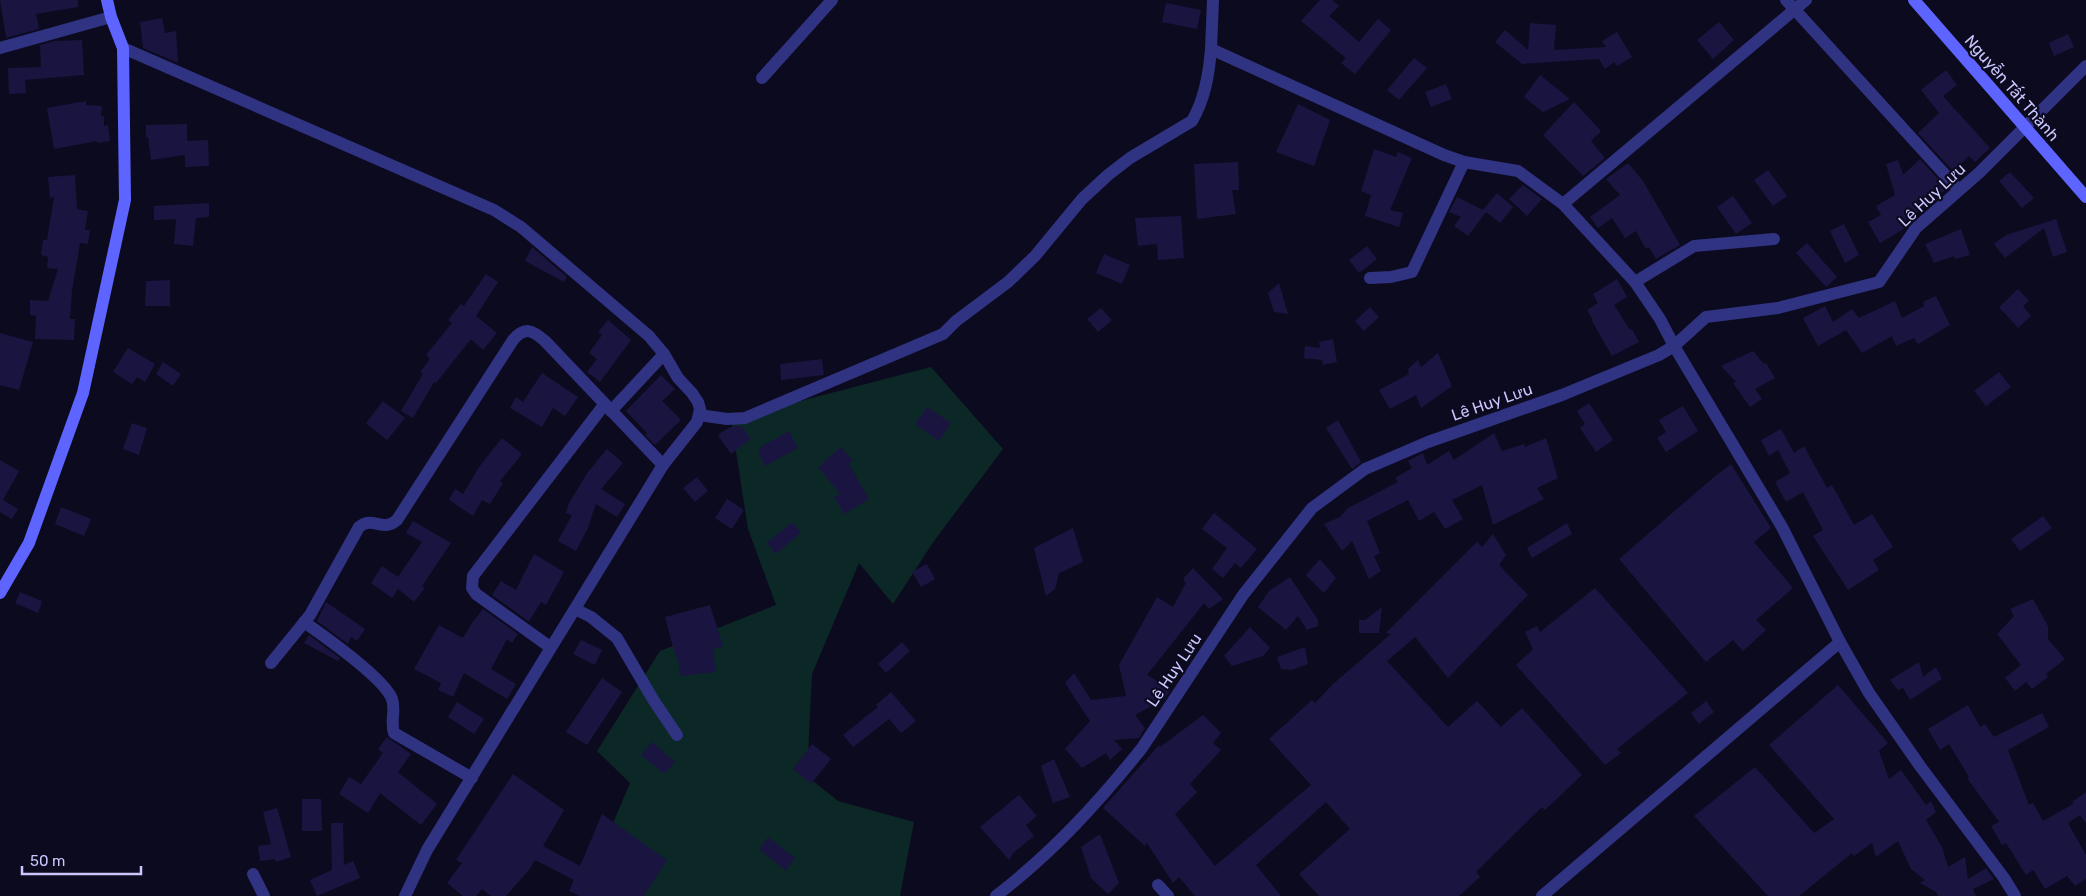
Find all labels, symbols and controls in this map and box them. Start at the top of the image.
street label: Nguyễn Tất Thành [1961,30,2064,145]
street label: Lê Huy Lưu [1895,159,1969,231]
street label: Lê Huy Lưu [1449,379,1535,425]
street label: Lê Huy Lưu [1143,630,1205,710]
scale bar [22,844,141,876]
text: 50 m [30,852,65,870]

